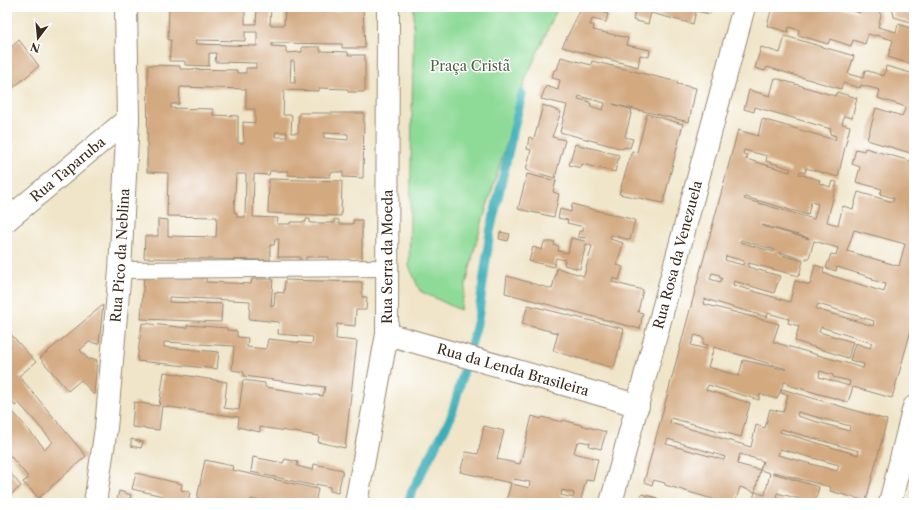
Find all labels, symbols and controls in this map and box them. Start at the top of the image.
north arrow [18,18,58,58]
text: N [28,39,42,56]
park label: Praça Cristã [430,57,511,75]
street label: Rua Taparuba [26,132,109,206]
street label: Rua Rosa da Venezuela [649,178,706,331]
street label: Rua Pico da Neblina [106,187,133,323]
street label: Rua Serra da Moeda [378,189,396,324]
street label: Rua da Lenda Brasileira [435,340,592,400]

